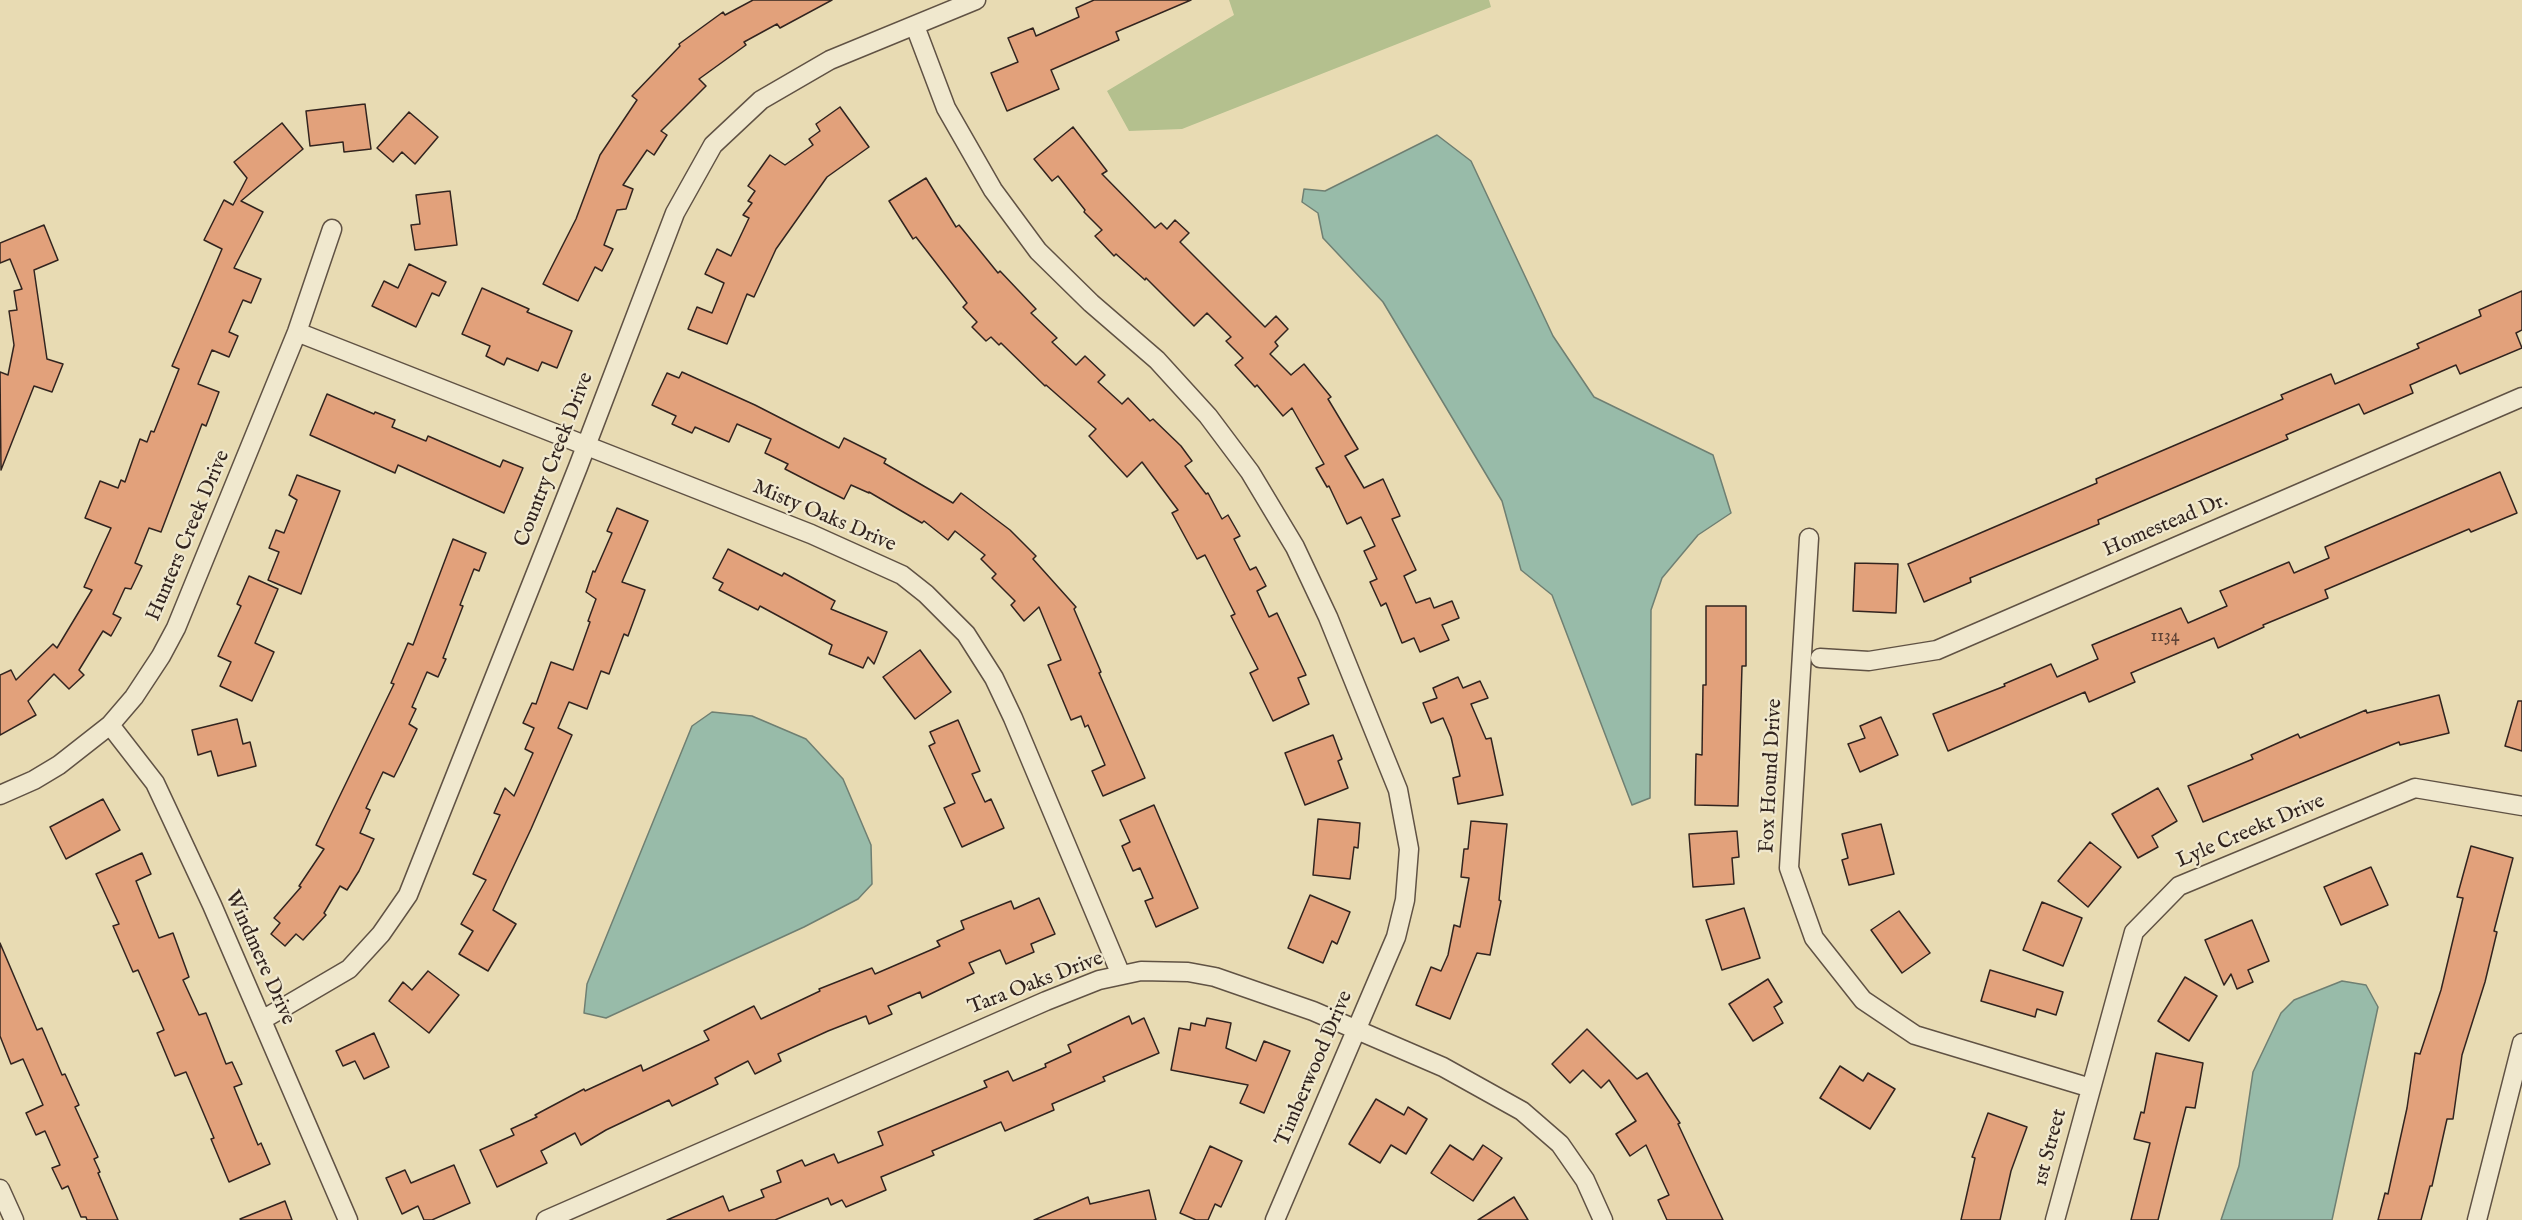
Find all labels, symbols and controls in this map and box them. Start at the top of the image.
street label: Country Creek Drive [510,369,600,551]
street label: Hunters Creek Drive [142,447,236,625]
street label: Misty Oaks Drive [748,475,900,559]
street label: Homestead Dr. [2100,488,2232,564]
house number: 1134 [2151,626,2179,648]
street label: Fox Hound Drive [1755,698,1789,854]
street label: Lyle Creekt Drive [2173,789,2329,875]
street label: Windmere Drive [218,887,300,1029]
street label: Tara Oaks Drive [965,947,1107,1021]
street label: Timberwood Drive [1271,987,1359,1151]
street label: 1st Street [2029,1107,2073,1189]

